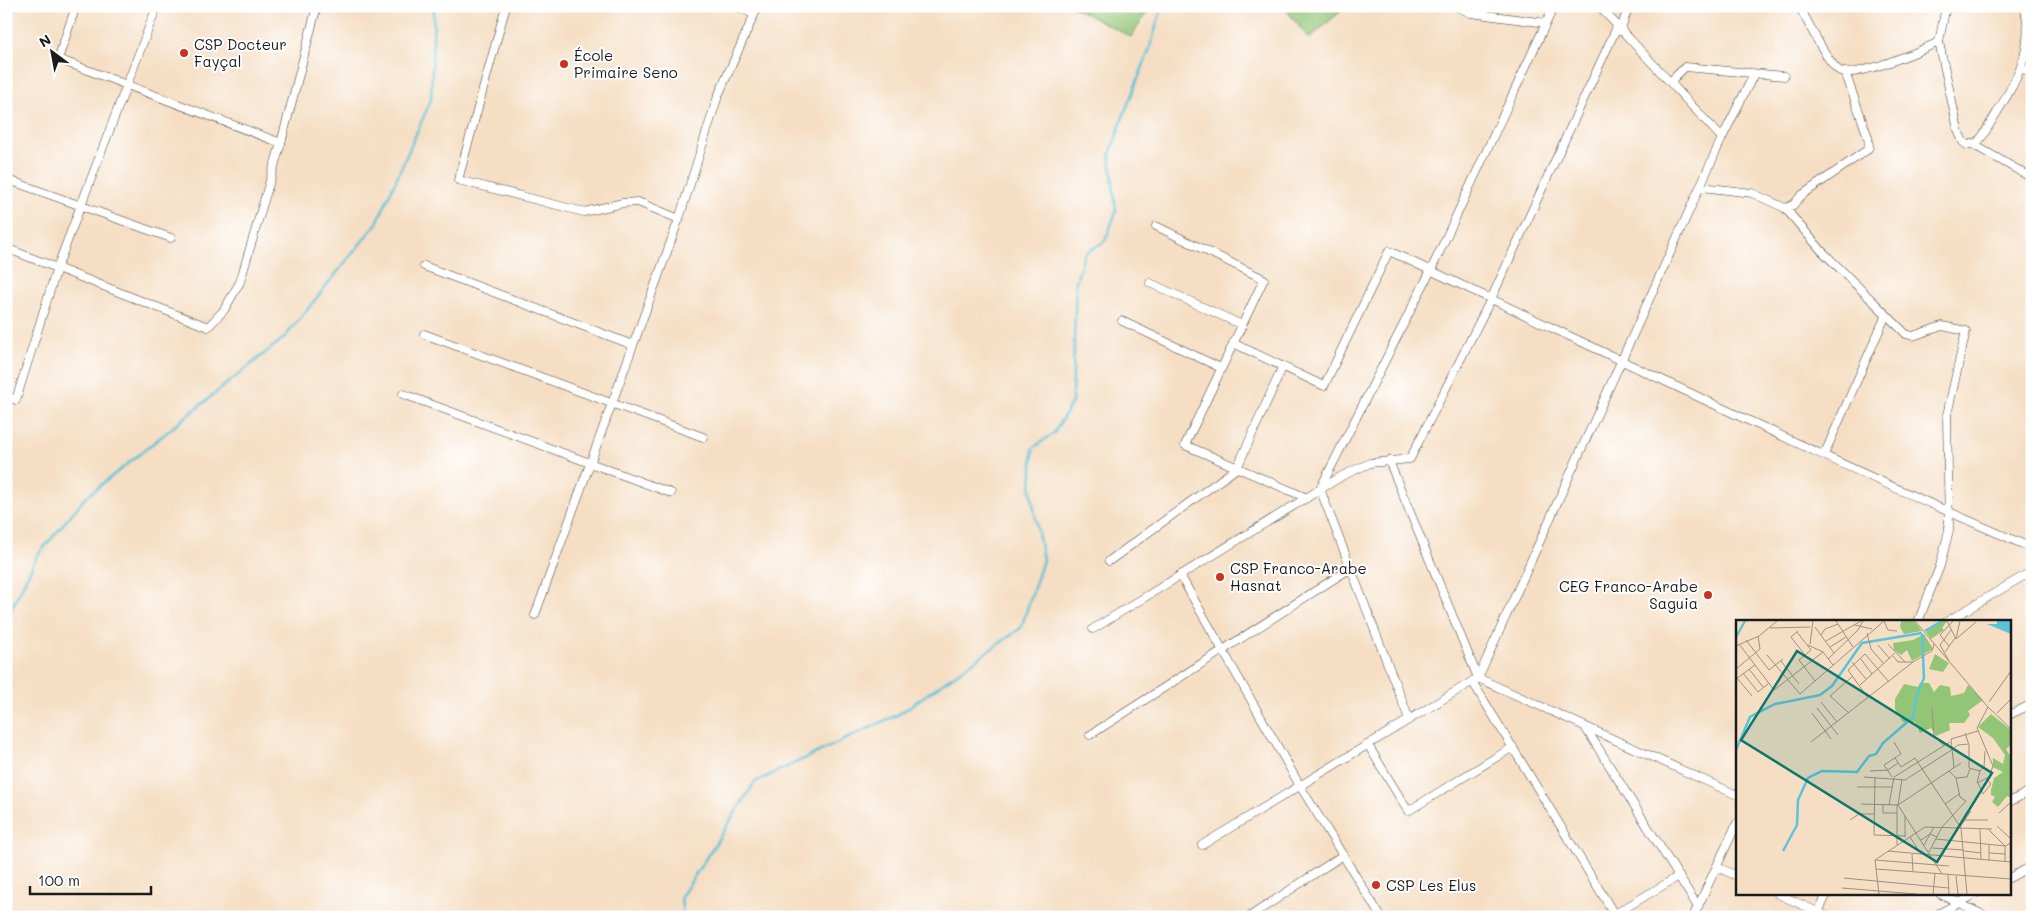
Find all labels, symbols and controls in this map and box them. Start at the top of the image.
north arrow [28,28,78,78]
text: N [35,30,54,51]
place label: CSP Docteur Fayçal [194,34,287,71]
place label: École Primaire Seno [574,45,678,82]
marker: CSP Docteur Fayçal [178,47,190,59]
marker: École Primaire Seno [558,58,570,70]
place label: CSP Franco-Arabe Hasnat [1230,558,1367,595]
marker: CSP Franco-Arabe Hasnat [1214,571,1226,583]
place label: CEG Franco-Arabe Saguia [1559,576,1698,613]
marker: CEG Franco-Arabe Saguia [1702,589,1714,601]
inset map [1736,620,2010,896]
scale bar [30,863,151,895]
text: 100 m [38,870,80,890]
place label: CSP Les Elus [1386,875,1476,895]
marker: CSP Les Elus [1370,879,1382,891]

